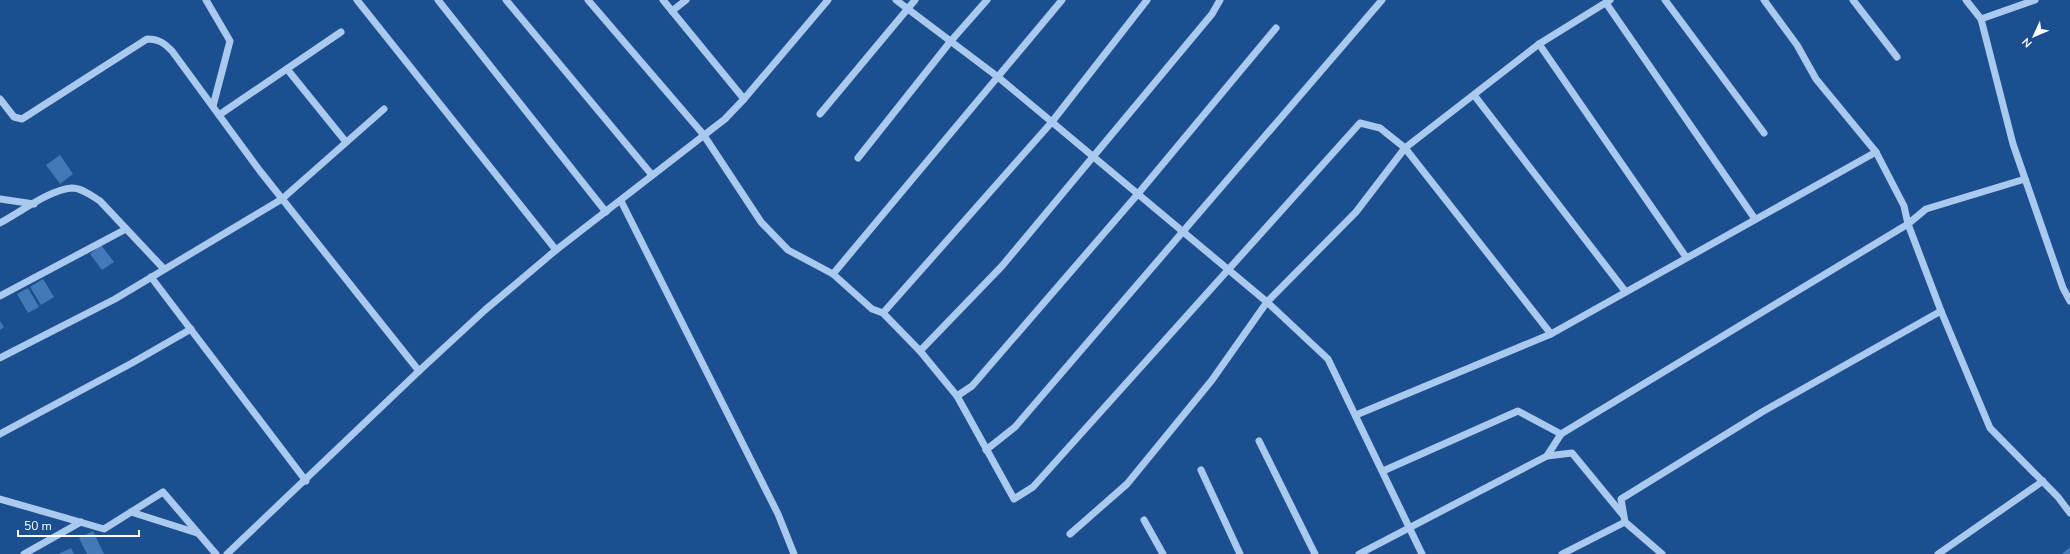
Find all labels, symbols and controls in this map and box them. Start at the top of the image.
north arrow [2014,16,2054,56]
text: N [2019,34,2035,51]
scale bar [18,512,139,538]
text: 50 m [24,518,52,534]

